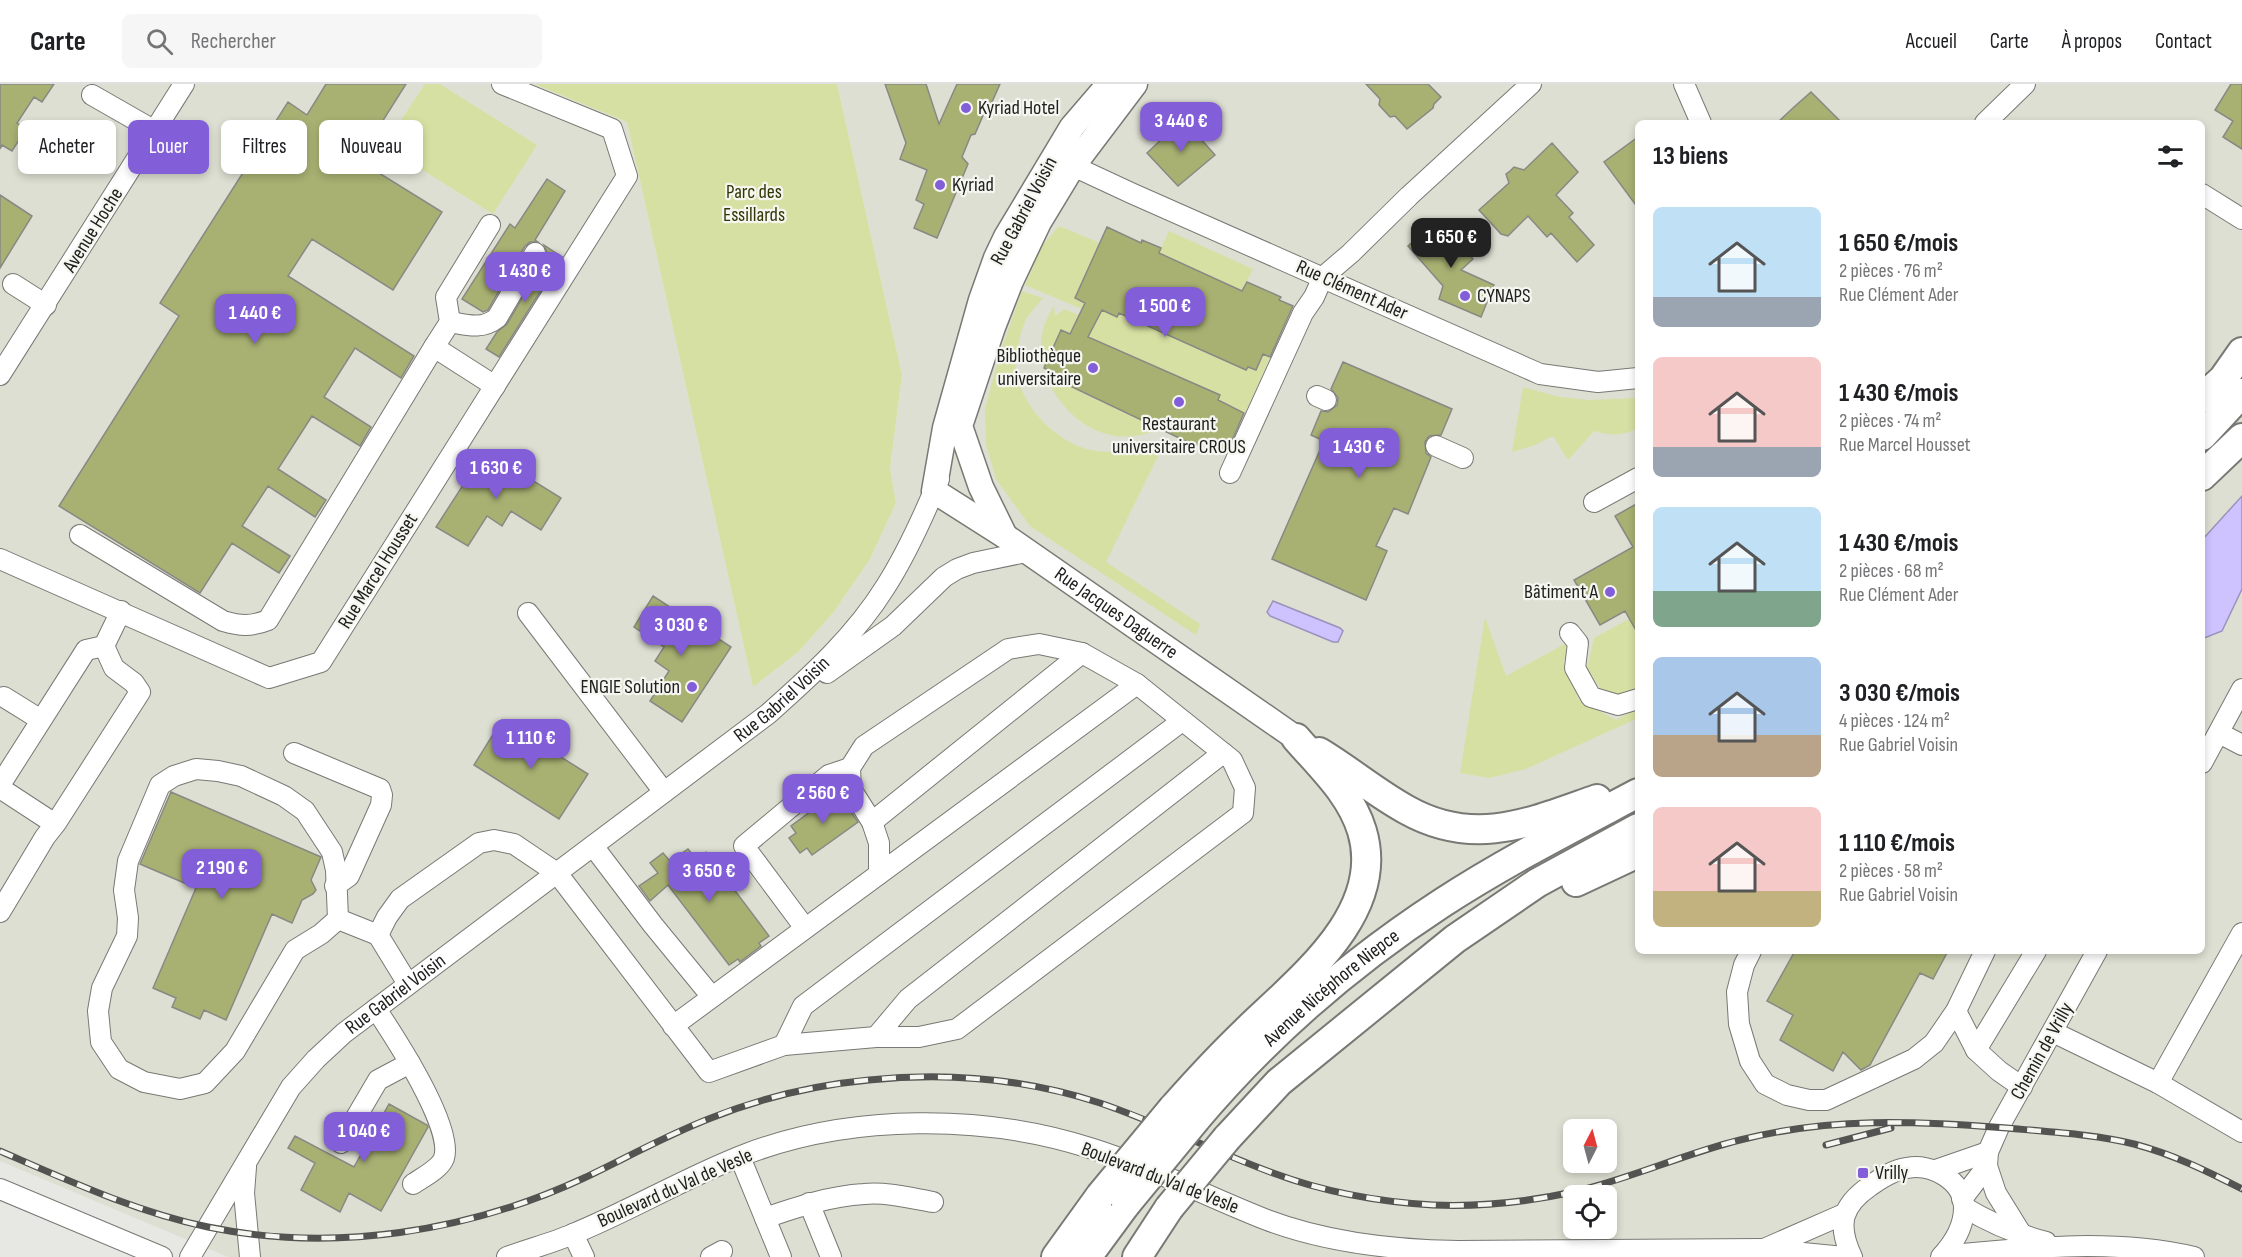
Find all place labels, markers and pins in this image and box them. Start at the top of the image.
place label: Kyriad Hotel [978,96,1059,120]
marker: Kyriad Hotel [959,101,973,115]
pin: 3 440 € [1126,102,1236,153]
place label: Kyriad [952,173,994,197]
marker: Kyriad [933,178,947,192]
pin: 1 650 € [1396,218,1506,269]
pin: 1 430 € [470,252,580,303]
place label: CYNAPS [1477,284,1531,308]
pin: 1 500 € [1110,287,1220,338]
marker: CYNAPS [1458,289,1472,303]
pin: 1 440 € [200,294,310,345]
place label: Bibliothèque universitaire [997,344,1081,391]
marker: Bibliothèque universitaire [1086,361,1100,375]
marker: Restaurant universitaire CROUS [1172,395,1186,409]
place label: Restaurant universitaire CROUS [1112,412,1246,459]
pin: 1 430 € [1304,428,1414,479]
pin: 1 630 € [441,449,551,500]
place label: Bâtiment A [1524,580,1598,604]
marker: Bâtiment A [1603,585,1617,599]
pin: 3 030 € [626,606,736,657]
place label: ENGIE Solution [580,675,680,699]
marker: ENGIE Solution [685,680,699,694]
pin: 1 110 € [476,719,586,770]
pin: 2 560 € [768,774,878,825]
pin: 2 190 € [167,849,277,900]
pin: 3 650 € [654,852,764,903]
pin: 1 040 € [309,1112,419,1163]
place label: Vrilly [1875,1161,1909,1185]
marker: Vrilly [1856,1166,1870,1180]

